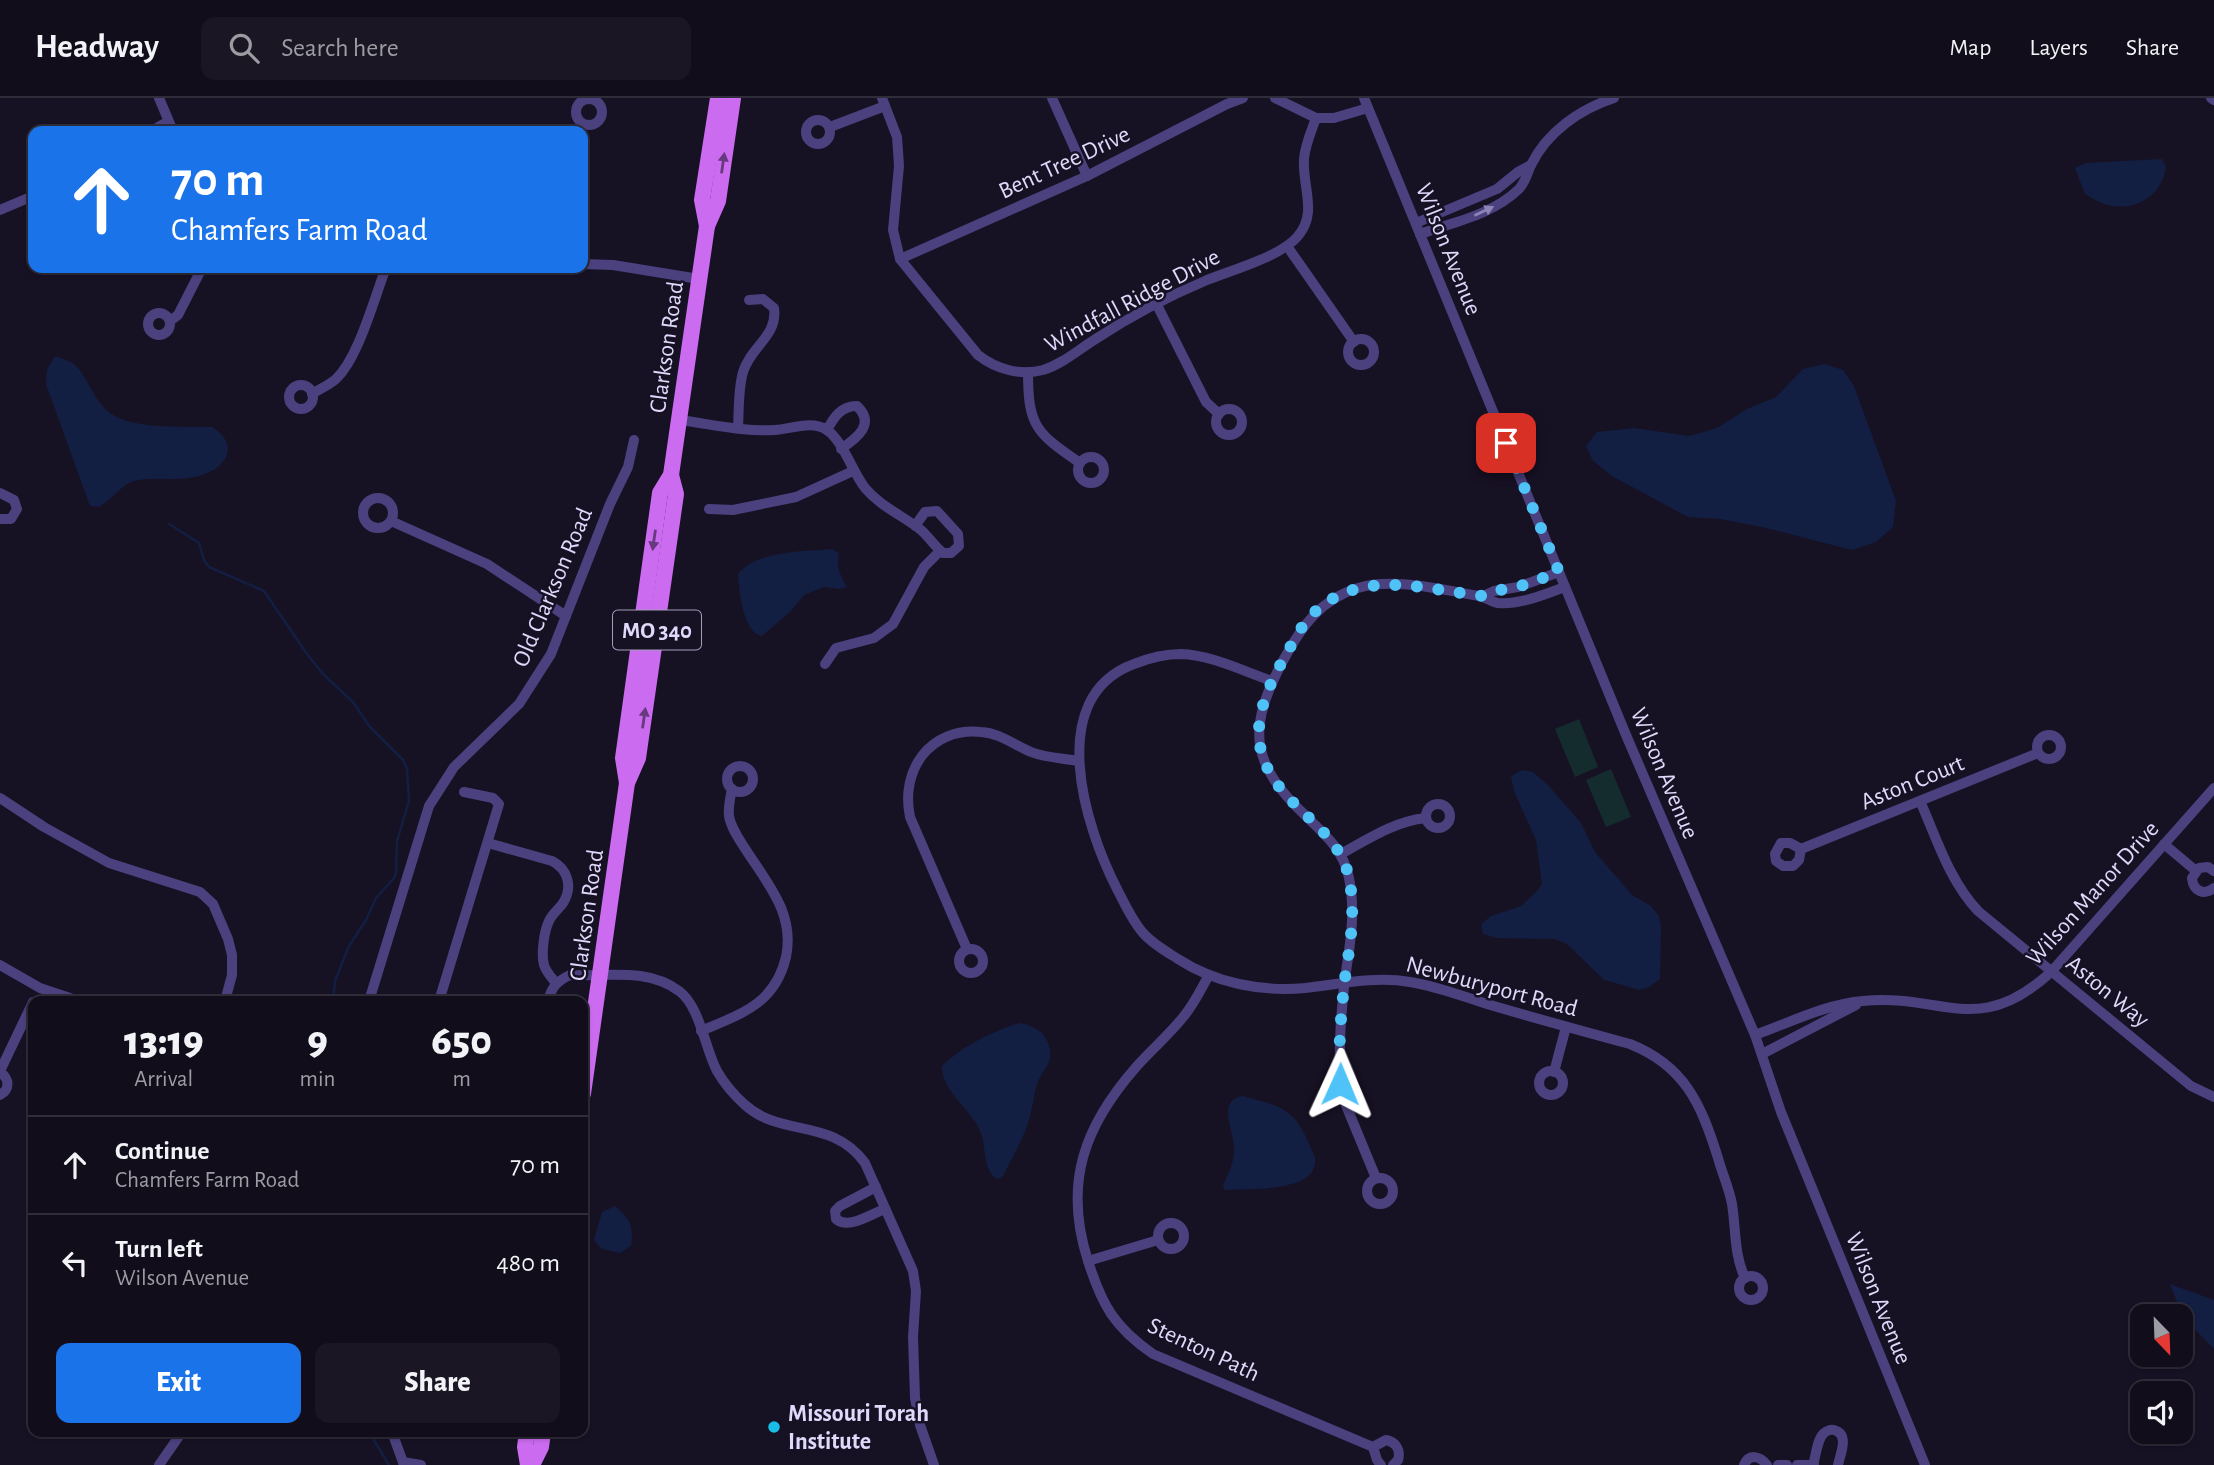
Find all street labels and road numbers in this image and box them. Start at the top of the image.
street label: Bent Tree Drive [995,122,1134,204]
street label: Wilson Avenue [1411,180,1485,319]
street label: Windfall Ridge Drive [1041,245,1224,357]
street label: Clarkson Road [646,280,688,414]
street label: Old Clarkson Road [509,504,597,670]
road number: MO 340 [613,610,701,650]
street label: Wilson Avenue [1626,704,1702,842]
street label: Aston Court [1857,751,1968,814]
street label: Wilson Manor Drive [2022,817,2164,970]
street label: Clarkson Road [566,848,608,982]
street label: Aston Way [2061,951,2153,1032]
street label: Newburyport Road [1403,953,1580,1021]
street label: Wilson Avenue [1841,1229,1915,1368]
street label: Stenton Path [1144,1314,1263,1386]

